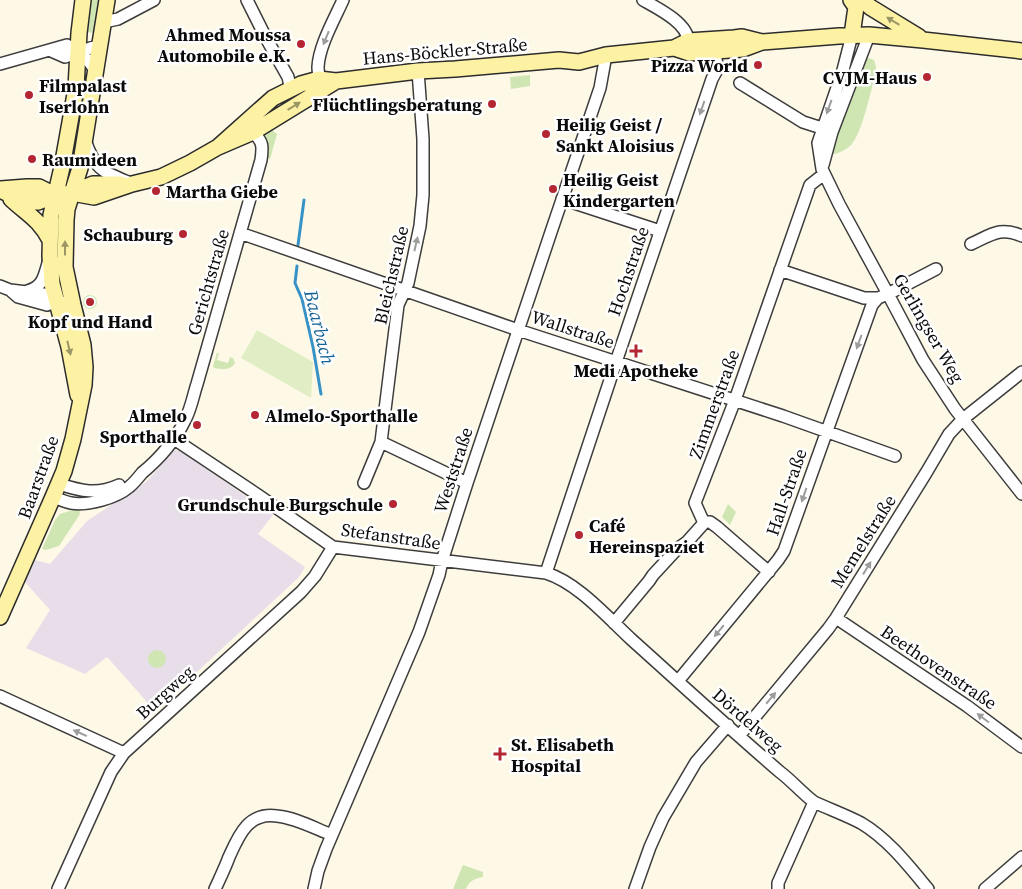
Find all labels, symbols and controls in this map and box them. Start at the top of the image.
one-way arrow [886,17,899,26]
place label: Ahmed Moussa Automobile e.K. [157,22,291,68]
one-way arrow [322,31,330,46]
street label: Hans-Böckler-Straße [362,31,528,71]
marker: Ahmed Moussa Automobile e.K. [295,38,307,50]
place label: Pizza World [651,53,748,78]
marker: Pizza World [752,59,764,71]
place label: CVJM-Haus [823,65,917,90]
marker: CVJM-Haus [921,71,933,83]
place label: Filmpalast Iserlohn [39,73,127,119]
marker: Filmpalast Iserlohn [23,89,35,101]
place label: Flüchtlingsberatung [312,92,482,117]
marker: Flüchtlingsberatung [486,98,498,110]
one-way arrow [698,100,706,115]
one-way arrow [825,100,832,115]
one-way arrow [287,102,300,111]
place label: Heilig Geist / Sankt Aloisius [556,112,674,158]
marker: Heilig Geist / Sankt Aloisius [540,128,552,140]
place label: Raumideen [42,147,137,172]
marker: Raumideen [26,153,38,165]
place label: Heilig Geist Kindergarten [563,167,675,213]
place label: Martha Giebe [166,179,278,204]
marker: Heilig Geist Kindergarten [547,183,559,195]
marker: Martha Giebe [150,185,162,197]
place label: Schauburg [84,222,173,247]
street label: Bleichstraße [368,223,414,327]
street label: Hochstraße [601,223,655,319]
street label: Gerichtstraße [181,226,235,338]
marker: Schauburg [177,228,189,240]
one-way arrow [412,236,420,251]
one-way arrow [61,240,69,256]
street label: Gerlingser Weg [888,269,970,387]
water label: Baarbach [298,286,342,368]
marker: Kopf und Hand [84,296,96,308]
street label: Wallstraße [528,304,618,354]
place label: Kopf und Hand [28,309,153,334]
one-way arrow [855,335,862,350]
one-way arrow [65,340,73,355]
marker: Medi Apotheke [630,345,642,357]
street label: Zimmerstraße [683,346,745,462]
place label: Medi Apotheke [574,358,698,383]
place label: Almelo Sporthalle [100,403,187,449]
place label: Almelo-Sporthalle [265,403,418,428]
marker: Almelo-Sporthalle [249,409,261,421]
marker: Almelo Sporthalle [191,419,203,431]
street label: Weststraße [427,424,479,516]
street label: Baarstraße [11,432,65,522]
street label: Hall-Straße [759,445,813,539]
one-way arrow [800,488,807,503]
street label: Memelstraße [824,490,902,592]
place label: Grundschule Burgschule [177,492,383,517]
marker: Grundschule Burgschule [387,498,399,510]
place label: Café Hereinspaziet [589,513,705,559]
street label: Stefanstraße [340,517,442,555]
marker: Café Hereinspaziet [573,529,585,541]
one-way arrow [862,561,872,575]
street label: Beethovenstraße [876,619,1002,715]
one-way arrow [713,625,725,637]
street label: Burgweg [131,659,199,725]
street label: Dördelweg [707,682,789,758]
one-way arrow [765,692,776,705]
one-way arrow [976,713,990,723]
one-way arrow [73,728,87,736]
place label: St. Elisabeth Hospital [511,732,614,778]
marker: St. Elisabeth Hospital [493,747,507,761]

